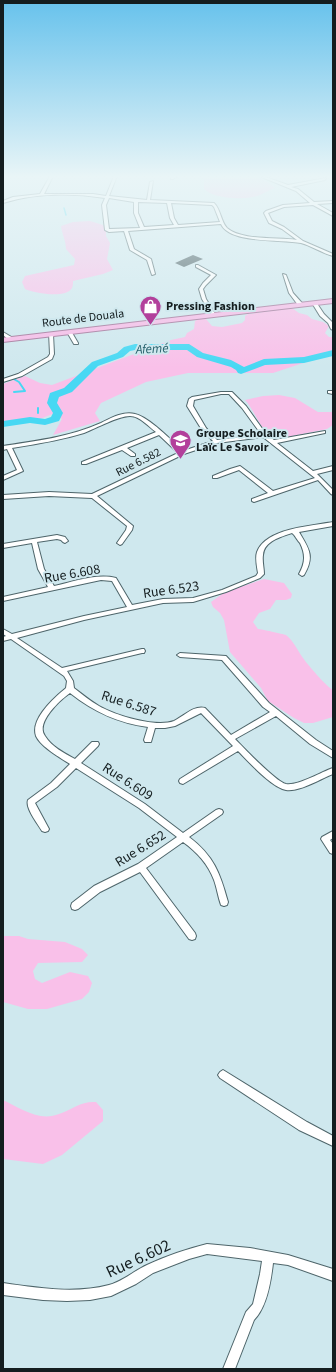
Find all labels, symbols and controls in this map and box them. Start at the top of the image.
shop icon: Pressing Fashion [137,293,163,326]
place label: Pressing Fashion [166,298,255,315]
street label: Route de Douala [41,305,125,332]
water label: Afemé [134,339,170,359]
place label: Groupe Scholaire Laïc Le Savoir [196,425,287,456]
school or university icon: Groupe Scholaire Laïc Le Savoir [168,427,194,460]
street label: Rue 6.582 [113,444,164,481]
street label: Rue 6.608 [43,559,102,589]
street label: Rue 6.523 [142,576,201,604]
street label: Rue 6.587 [99,686,159,722]
street label: Rue 6.609 [98,758,157,806]
street label: Rue 6.652 [111,825,170,872]
street label: Rue 6.602 [102,1233,175,1284]

